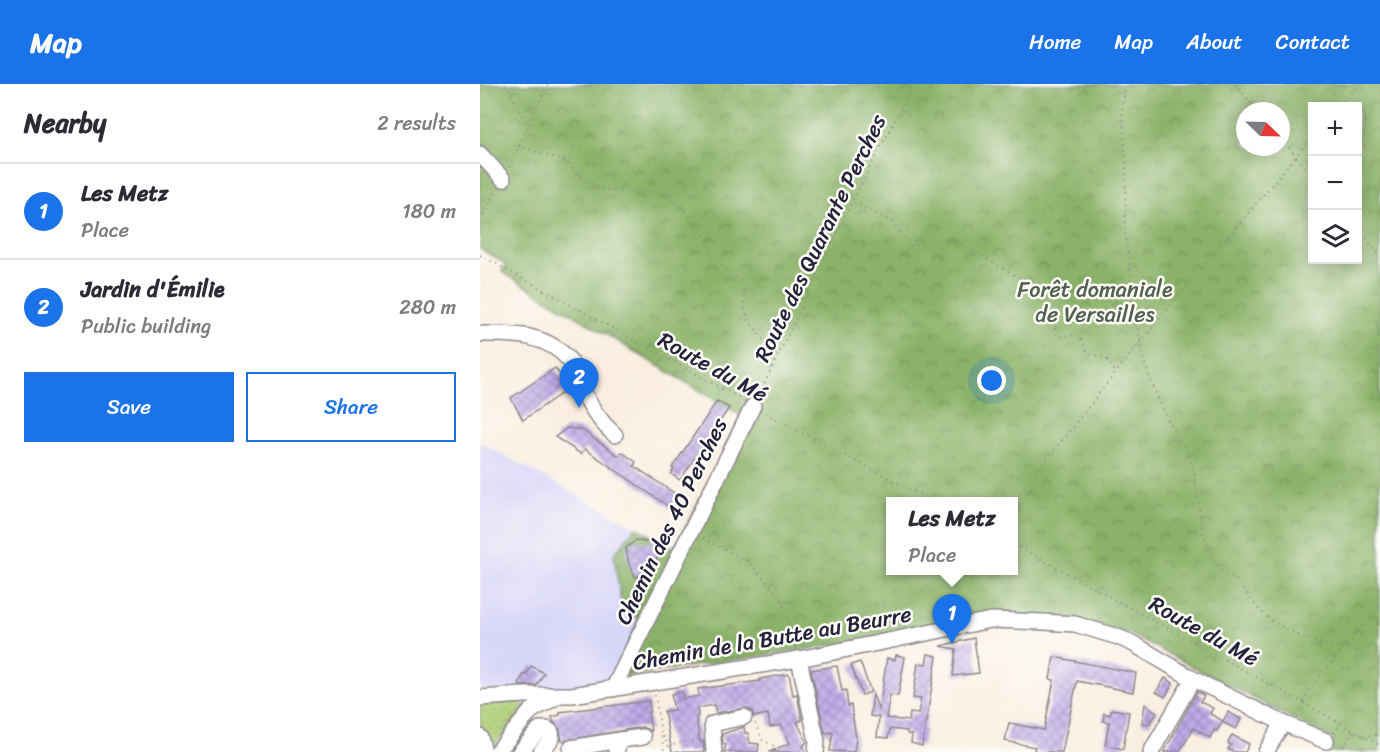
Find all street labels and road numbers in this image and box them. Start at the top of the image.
street label: Route des Quarante Perches [743,107,897,369]
street label: Route du Mé [651,321,775,413]
street label: Chemin des 40 Perches [604,410,738,631]
street label: Route du Mé [1142,585,1266,677]
street label: Chemin de la Butte au Beurre [630,594,914,682]

